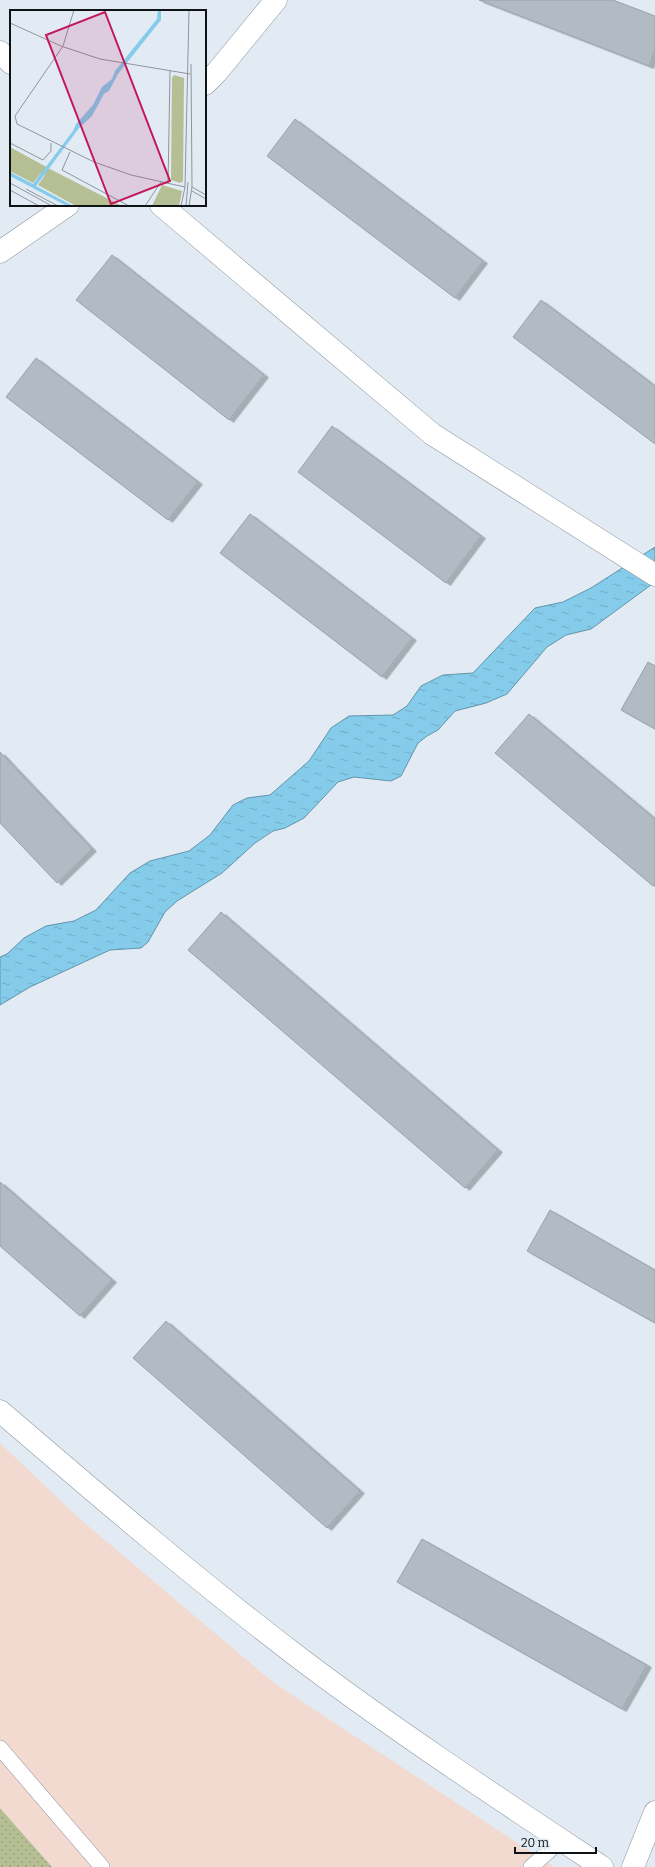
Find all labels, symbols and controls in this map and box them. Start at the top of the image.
inset map [10,10,206,206]
scale bar [515,1829,596,1855]
text: 20 m [521,1836,550,1850]

